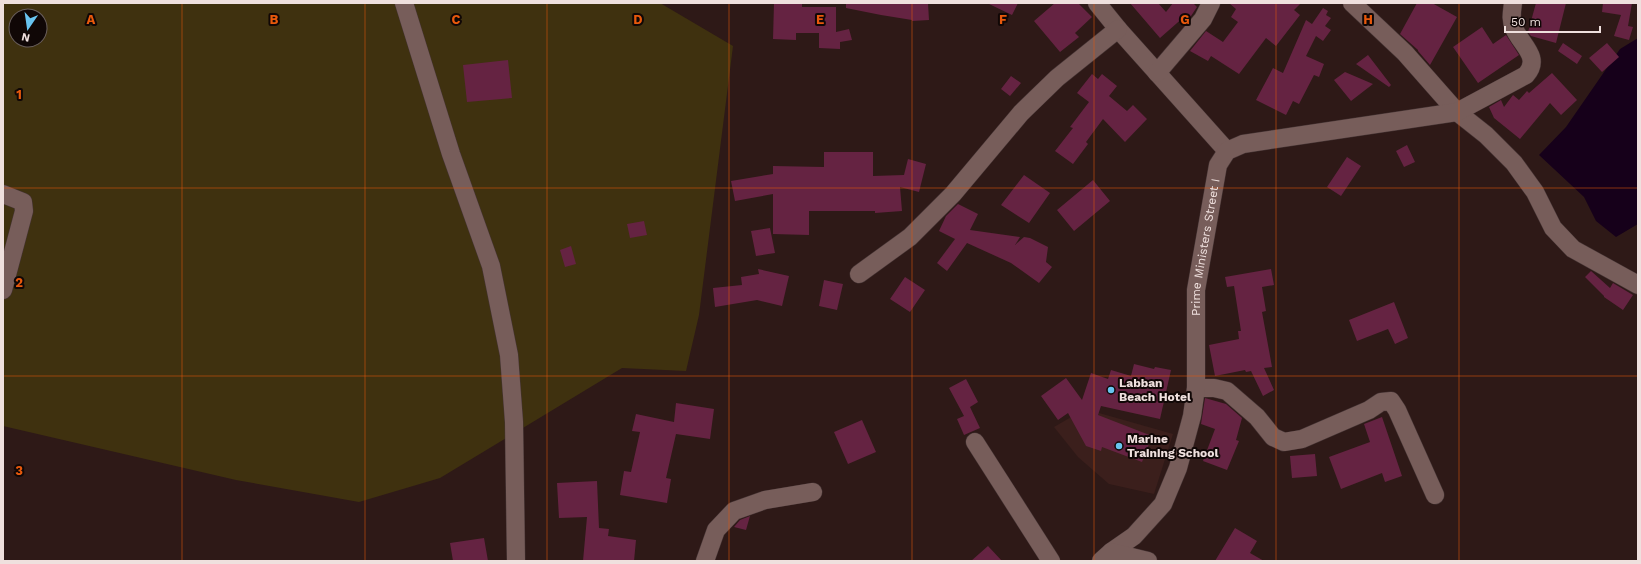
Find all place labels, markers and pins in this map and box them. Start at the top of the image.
place label: Labban Beach Hotel [1119,376,1191,404]
marker: Labban Beach Hotel [1106,385,1116,395]
place label: Marine Training School [1127,432,1218,460]
marker: Marine Training School [1114,441,1124,451]

